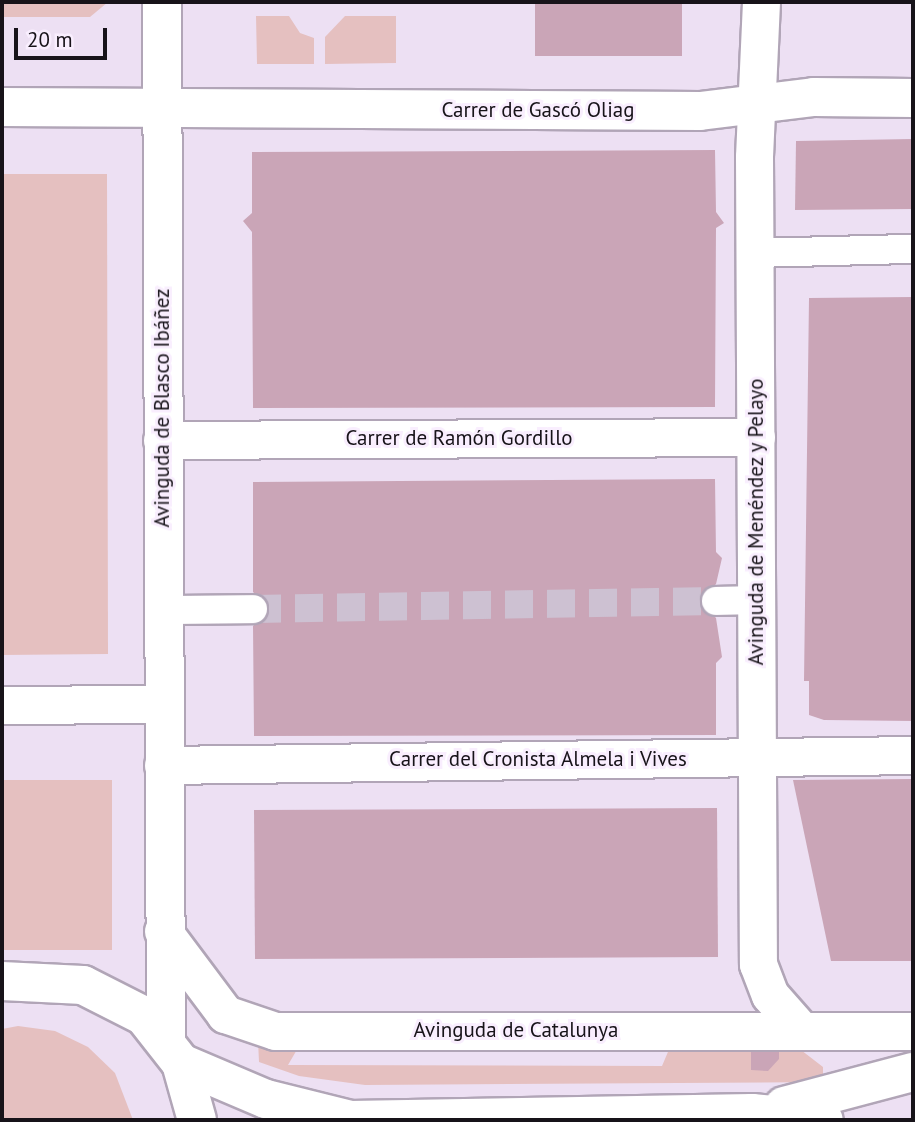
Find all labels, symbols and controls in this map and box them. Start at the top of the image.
scale bar [18,14,110,58]
text: 20 m [27,26,73,53]
street label: Carrer de Gascó Oliag [441,97,635,123]
street label: Avinguda de Blasco Ibáñez [149,289,175,527]
street label: Avinguda de Menéndez y Pelayo [743,378,769,666]
street label: Carrer de Ramón Gordillo [345,425,573,451]
street label: Carrer del Cronista Almela i Vives [388,746,688,772]
street label: Avinguda de Catalunya [413,1017,619,1043]

